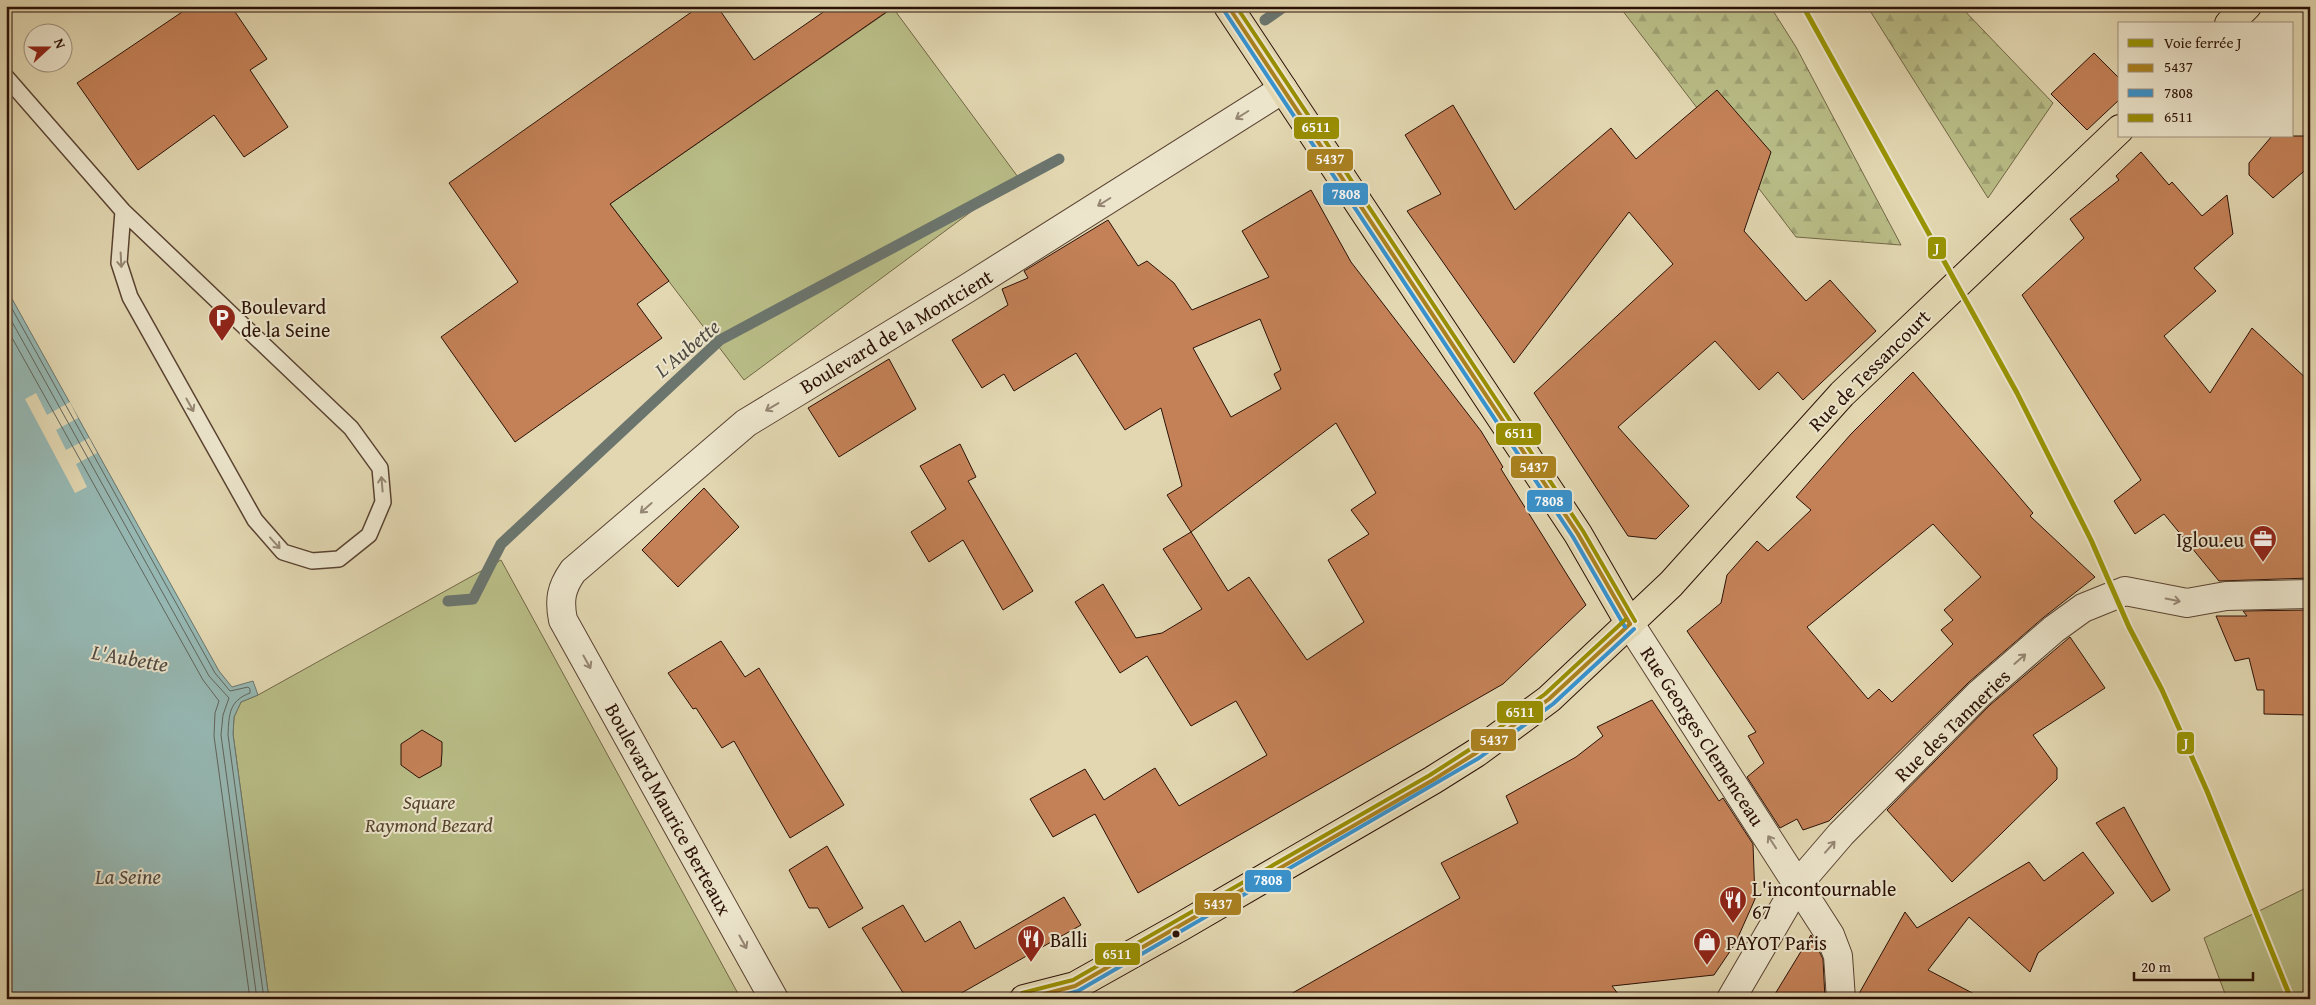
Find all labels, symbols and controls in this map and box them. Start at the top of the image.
north arrow [22,22,72,72]
legend [2118,22,2294,138]
text: Voie ferrée J [2164,32,2242,53]
text: N [49,35,71,52]
text: 5437 [2164,56,2193,77]
text: 7808 [2164,82,2193,103]
text: 6511 [2164,106,2193,127]
one-way arrow [1235,111,1249,121]
line badge: 6511 [1293,116,1340,140]
text: 6511 [1301,117,1331,137]
line badge: 5437 [1306,148,1354,172]
text: 5437 [1315,149,1345,169]
line badge: 7808 [1322,182,1369,206]
text: 7808 [1331,184,1361,204]
one-way arrow [1098,197,1112,207]
line badge: J [1927,236,1947,260]
text: J [1933,238,1940,258]
one-way arrow [116,251,125,267]
street label: Boulevard de la Montcient [794,262,998,400]
place label: Boulevard de la Seine [241,292,330,344]
street label: Rue de Tessancourt [1801,302,1937,438]
parking icon: Boulevard de la Seine [207,303,237,342]
water label: L'Aubette [647,311,726,385]
one-way arrow [185,397,195,412]
one-way arrow [766,402,780,412]
line badge: 6511 [1495,422,1542,446]
text: 6511 [1504,423,1534,443]
line badge: 5437 [1510,455,1557,479]
text: 5437 [1519,457,1549,477]
one-way arrow [377,476,386,492]
line badge: 7808 [1526,489,1573,513]
text: 7808 [1534,491,1564,511]
one-way arrow [640,503,653,514]
office icon: Iglou.eu [2248,524,2278,563]
place label: Iglou.eu [2176,525,2244,554]
one-way arrow [269,536,281,549]
one-way arrow [2164,596,2180,605]
water label: L'Aubette [88,636,171,680]
street label: Rue Georges Clemenceau [1634,641,1772,832]
one-way arrow [2013,653,2026,665]
one-way arrow [582,655,592,669]
street label: Rue des Tanneries [1887,662,2017,788]
street label: Boulevard Maurice Berteaux [598,698,740,921]
line badge: 6511 [1496,700,1544,724]
text: 6511 [1505,702,1535,722]
line badge: 5437 [1470,728,1517,752]
text: 5437 [1479,730,1509,750]
line badge: J [2176,731,2195,755]
text: J [2182,733,2189,753]
park label: Square Raymond Bezard [364,787,493,839]
one-way arrow [1766,836,1776,850]
one-way arrow [1824,840,1835,853]
water label: La Seine [94,861,161,892]
line badge: 7808 [1244,869,1292,893]
text: 7808 [1253,870,1283,890]
place label: L'incontournable 67 [1752,874,1896,926]
restaurant icon: L'incontournable 67 [1718,885,1748,924]
line badge: 5437 [1194,892,1242,916]
text: 5437 [1203,894,1233,914]
restaurant icon: Balli [1016,924,1046,963]
place label: Balli [1050,925,1088,954]
shop icon: PAYOT Paris [1692,927,1722,966]
place label: PAYOT Paris [1726,928,1827,957]
unlabelled marker [1171,929,1181,939]
one-way arrow [738,934,748,948]
line badge: 6511 [1094,942,1141,966]
text: 6511 [1102,944,1132,964]
scale bar [2134,950,2252,982]
text: 20 m [2141,956,2172,977]

